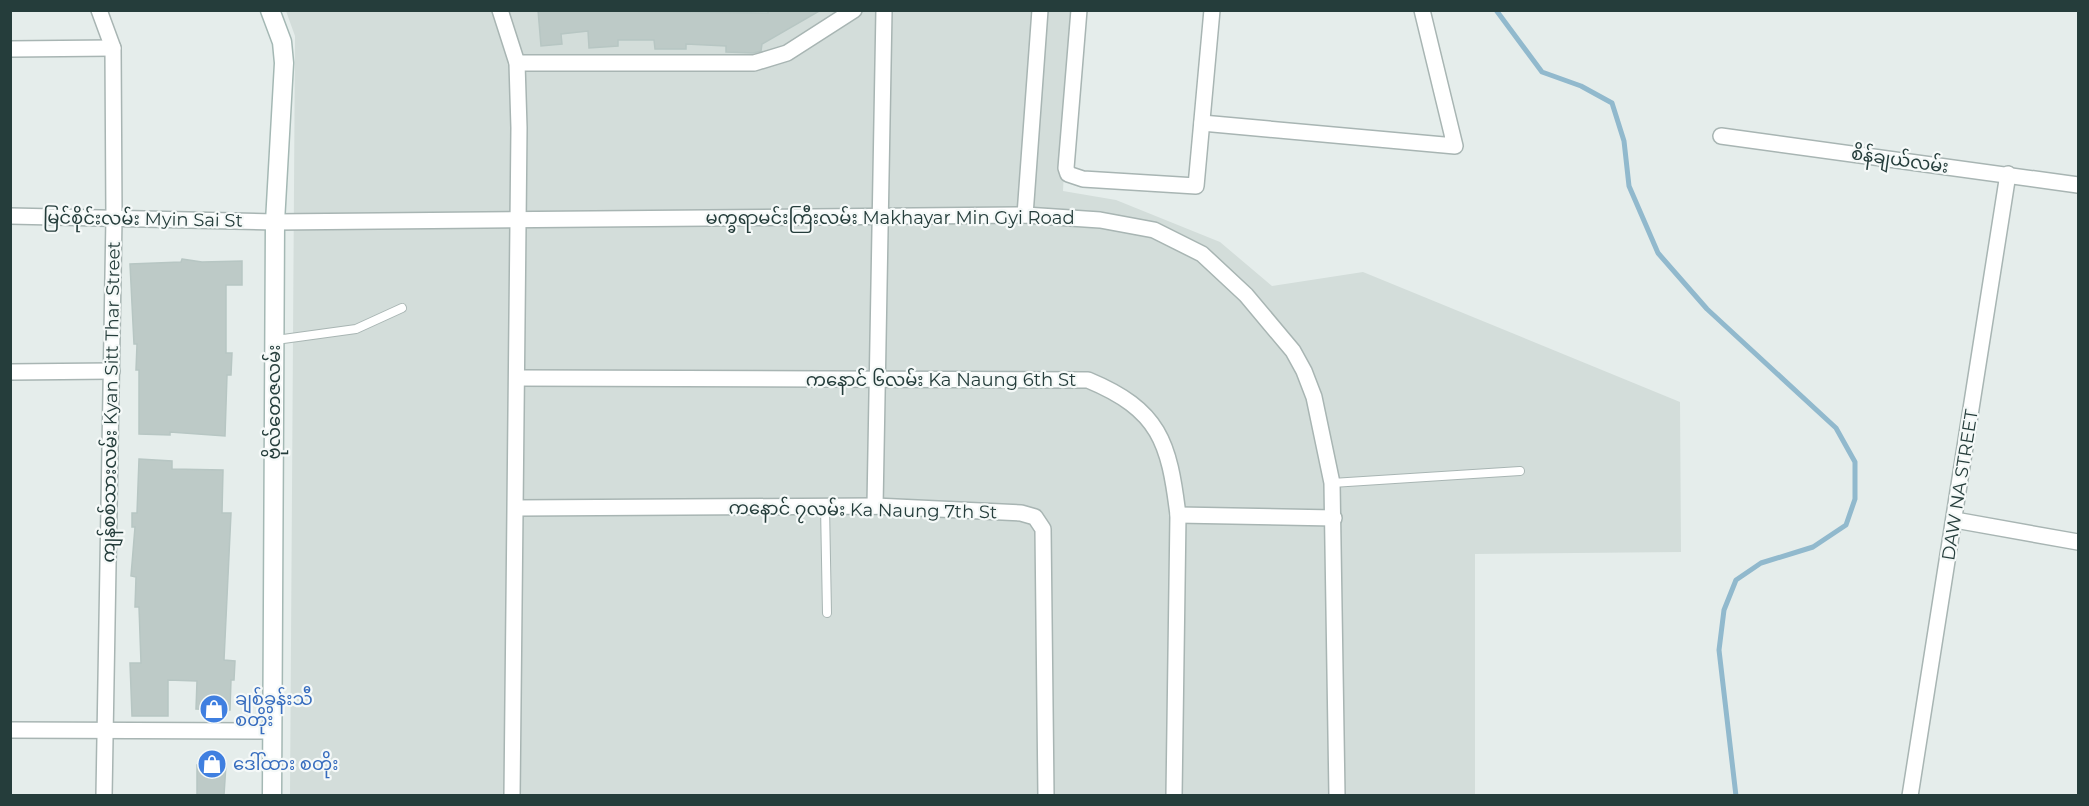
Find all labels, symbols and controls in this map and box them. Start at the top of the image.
street label: စိန်ချယ်လမ်း [1849,139,1951,182]
street label: မြင်စိုင်းလမ်း Myin Sai St [43,203,243,236]
street label: မက္ခရာမင်းကြီးလမ်း Makhayar Min Gyi Road [705,204,1075,233]
street label: ကျန်စစ်သားလမ်း Kyan Sitt Thar Street [95,241,129,563]
street label: ဗိုလ်တေဇလမ်း [260,345,289,459]
street label: ကနောင် ၆လမ်း Ka Naung 6th St [806,367,1076,395]
street label: DAW NA STREET [1937,407,1983,562]
street label: ကနောင် ၇လမ်း Ka Naung 7th St [728,495,998,527]
place label: ချစ်ခွန်းသီ စတိုး [235,685,313,735]
shop icon: ချစ်ခွန်းသီ စတိုး [198,693,230,725]
shop icon: ဒေါ်ထား စတိုး [196,748,228,780]
place label: ဒေါ်ထား စတိုး [233,750,338,779]

